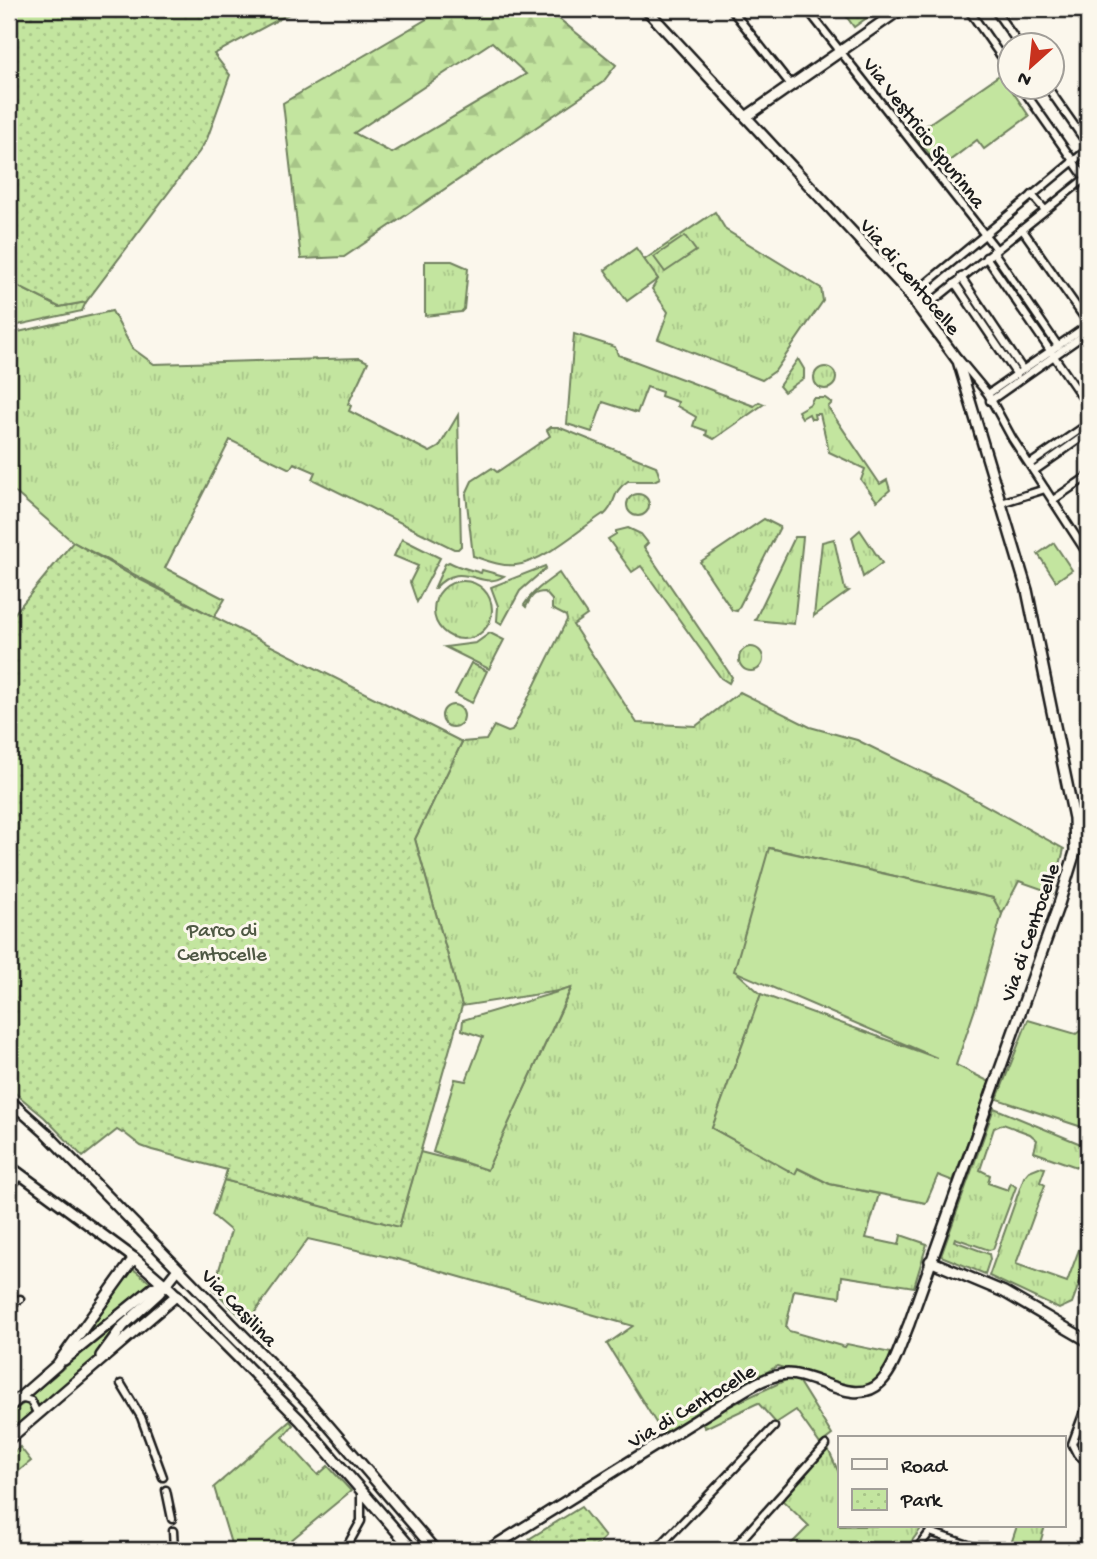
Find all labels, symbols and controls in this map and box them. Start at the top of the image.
north arrow [996,32,1066,102]
street label: Via Vestricio Spurinna [855,53,990,216]
text: N [1014,65,1036,91]
street label: Via di Centocelle [852,214,965,342]
street label: Via di Centocelle [997,860,1068,1006]
park label: Parco di Centocelle [177,920,268,969]
street label: Via Casilina [193,1264,282,1355]
street label: Via di Centocelle [624,1359,762,1456]
legend [838,1436,1066,1528]
text: Road [901,1456,949,1481]
text: Park [900,1490,944,1515]

